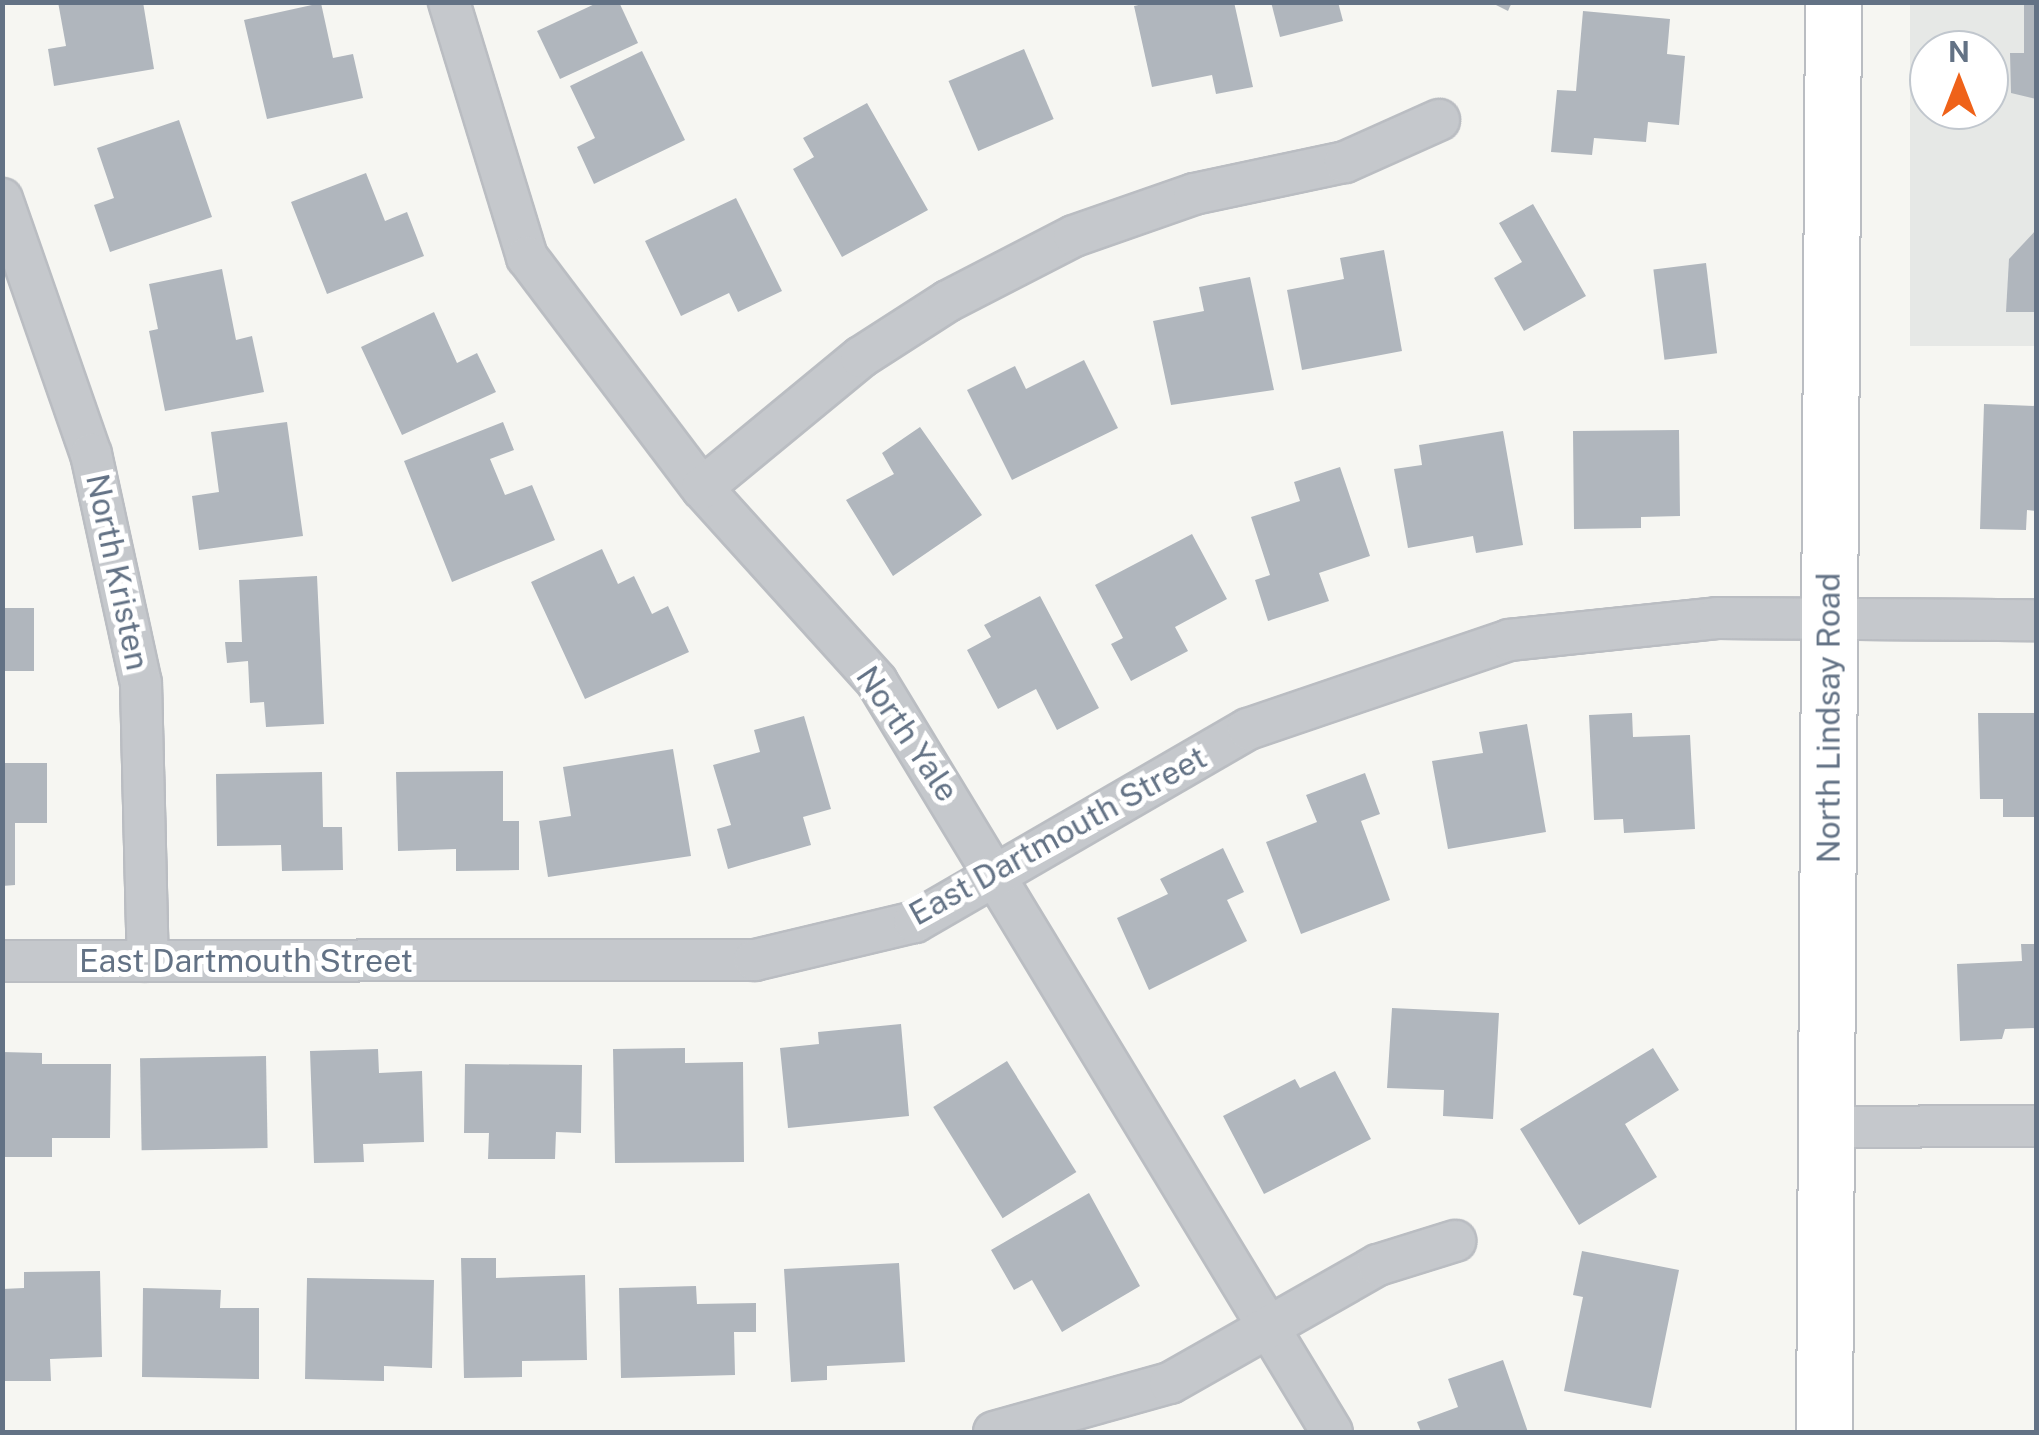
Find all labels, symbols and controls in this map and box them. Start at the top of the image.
north arrow [1909,30,2009,130]
text: N [1948,35,1970,68]
street label: North Kristen [77,470,157,674]
street label: North Lindsay Road [1810,573,1848,863]
street label: North Yale [848,659,966,809]
street label: East Dartmouth Street [903,738,1213,934]
street label: East Dartmouth Street [79,942,413,980]

